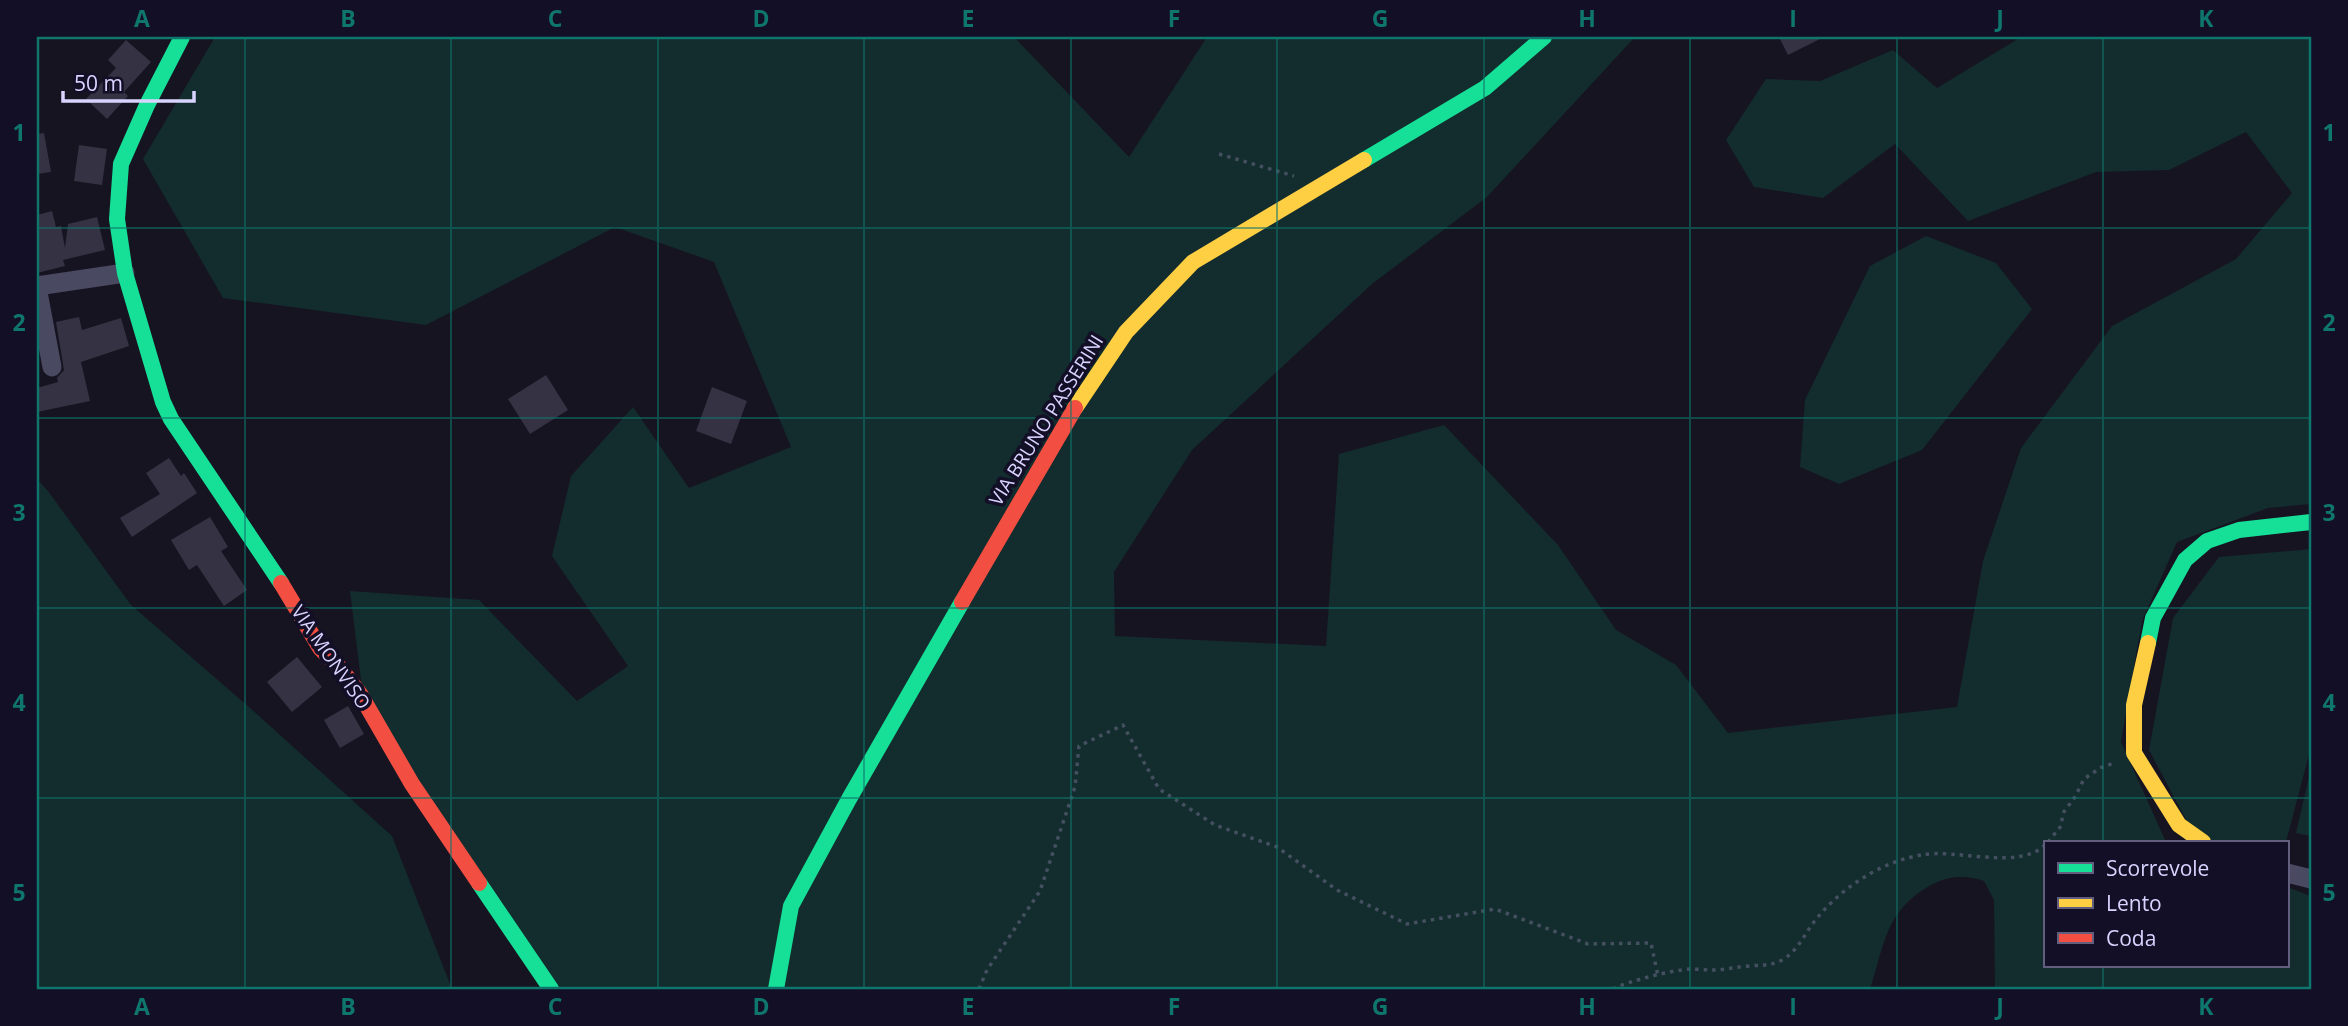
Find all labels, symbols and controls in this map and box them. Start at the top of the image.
text: A [134,2,150,34]
text: B [340,2,356,34]
text: C [548,2,562,34]
text: D [752,2,770,34]
text: E [962,2,974,34]
text: F [1168,2,1180,34]
text: G [1372,2,1388,34]
text: H [1578,2,1596,34]
text: I [1789,2,1797,34]
text: J [1994,2,2004,34]
text: K [2198,2,2214,34]
scale bar [63,60,194,104]
text: 50 m [74,69,123,97]
text: 1 [12,116,26,148]
text: 1 [2322,116,2336,148]
text: 2 [12,306,26,338]
text: 2 [2322,306,2336,338]
street label: VIA BRUNO PASSERINI [983,330,1109,510]
text: 3 [12,496,26,528]
text: 3 [2322,496,2336,528]
street label: VIA MONVISO [285,600,377,714]
text: 4 [12,686,26,718]
text: 4 [2322,686,2336,718]
legend [2044,841,2288,967]
text: Scorrevole [2106,854,2209,882]
text: 5 [12,876,26,908]
text: 5 [2322,876,2336,908]
text: Lento [2106,889,2162,917]
text: Coda [2106,924,2156,952]
text: A [134,990,150,1022]
text: B [340,990,356,1022]
text: C [548,990,562,1022]
text: D [752,990,770,1022]
text: E [962,990,974,1022]
text: F [1168,990,1180,1022]
text: G [1372,990,1388,1022]
text: H [1578,990,1596,1022]
text: I [1789,990,1797,1022]
text: J [1994,990,2004,1022]
text: K [2198,990,2214,1022]

